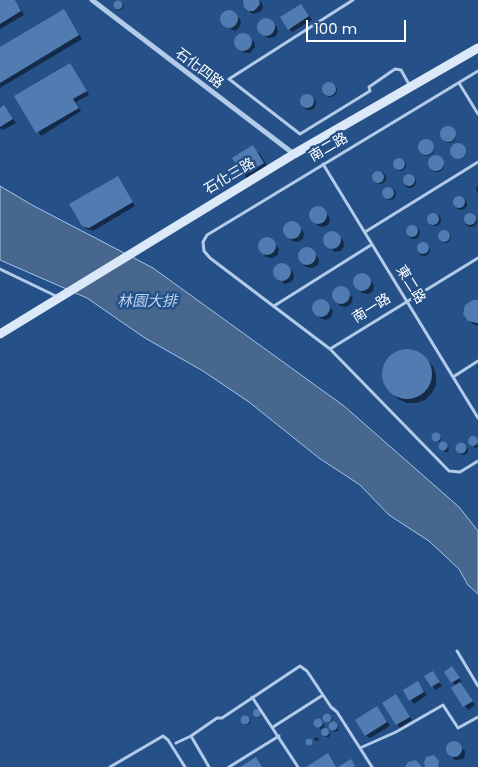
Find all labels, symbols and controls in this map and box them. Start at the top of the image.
scale bar [308,10,408,42]
text: 100 m [314,18,357,39]
street label: 石化四路 [172,45,226,93]
street label: 南二路 [307,130,351,166]
street label: 石化三路 [202,155,258,199]
street label: 東二路 [392,263,428,307]
street label: 南一路 [350,291,394,327]
water label: 林園大排 [117,293,177,311]

